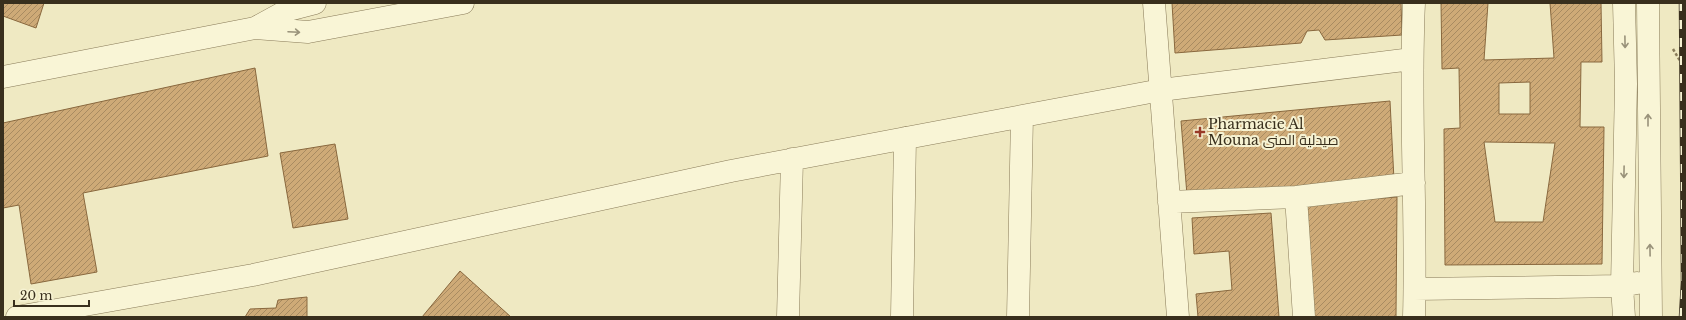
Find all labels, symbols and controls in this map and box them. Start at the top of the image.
one-way arrow [287,28,300,36]
one-way arrow [1621,35,1629,48]
one-way arrow [1644,114,1652,127]
place label: Pharmacie Al Mouna صيدلية المنى [1208,115,1338,149]
marker: Pharmacie Al Mouna صيدلية المنى [1195,127,1205,137]
one-way arrow [1620,165,1628,178]
one-way arrow [1646,244,1654,257]
scale bar [14,282,89,308]
text: 20 m [20,288,52,303]

